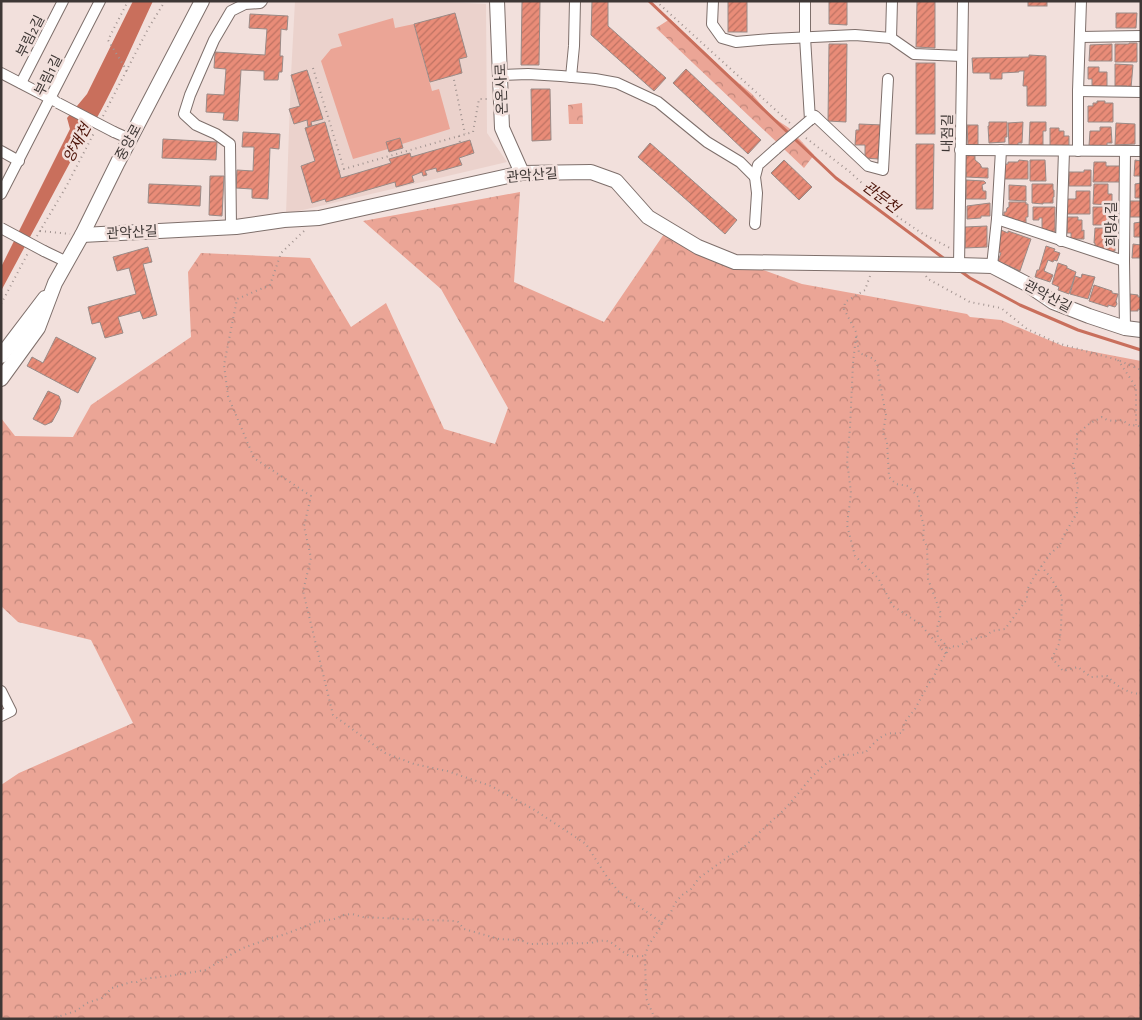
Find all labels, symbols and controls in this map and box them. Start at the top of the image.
street label: 부림2길 [14,13,47,60]
street label: 부림1길 [32,52,65,98]
street label: 온온사로 [493,63,510,115]
street label: 내점길 [940,114,955,152]
water label: 양재천 [60,119,95,165]
street label: 중앙로 [113,122,144,163]
street label: 관악산길 [506,166,558,185]
water label: 관문천 [860,178,904,217]
street label: 희망4길 [1104,201,1119,247]
street label: 관악산길 [106,224,158,241]
street label: 관악산길 [1021,278,1074,315]

